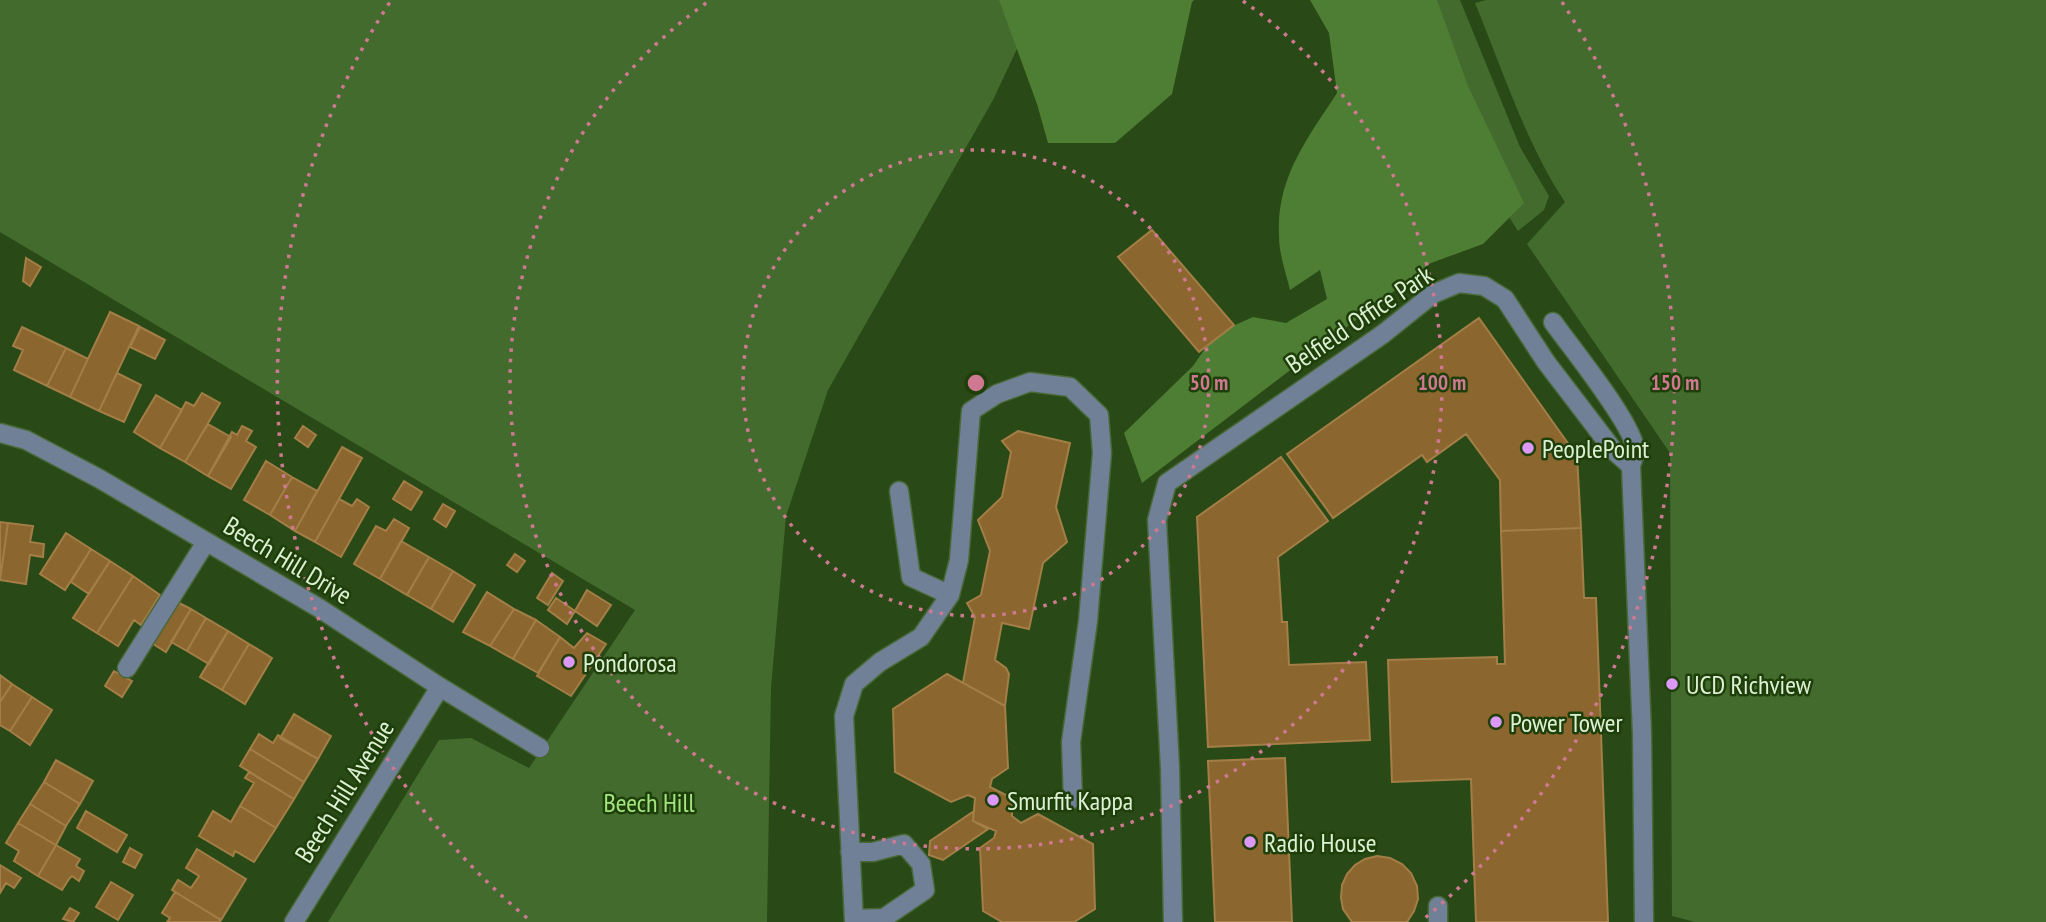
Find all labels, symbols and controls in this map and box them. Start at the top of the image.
street label: Belfield Office Park [1279,258,1439,380]
text: 50 m [1190,369,1228,396]
text: 100 m [1418,369,1466,396]
text: 150 m [1651,369,1699,396]
centre of rings [964,371,988,395]
place label: PeoplePoint [1542,432,1649,465]
marker: PeoplePoint [1520,440,1536,456]
street label: Beech Hill Drive [218,509,358,611]
place label: Pondorosa [583,646,677,679]
marker: Pondorosa [561,654,577,670]
place label: UCD Richview [1686,668,1812,701]
marker: UCD Richview [1664,676,1680,692]
place label: Power Tower [1510,706,1623,739]
street label: Beech Hill Avenue [287,714,401,868]
marker: Power Tower [1488,714,1504,730]
place label: Smurfit Kappa [1007,784,1133,817]
park label: Beech Hill [603,786,695,819]
marker: Smurfit Kappa [985,792,1001,808]
place label: Radio House [1264,826,1377,859]
marker: Radio House [1242,834,1258,850]

